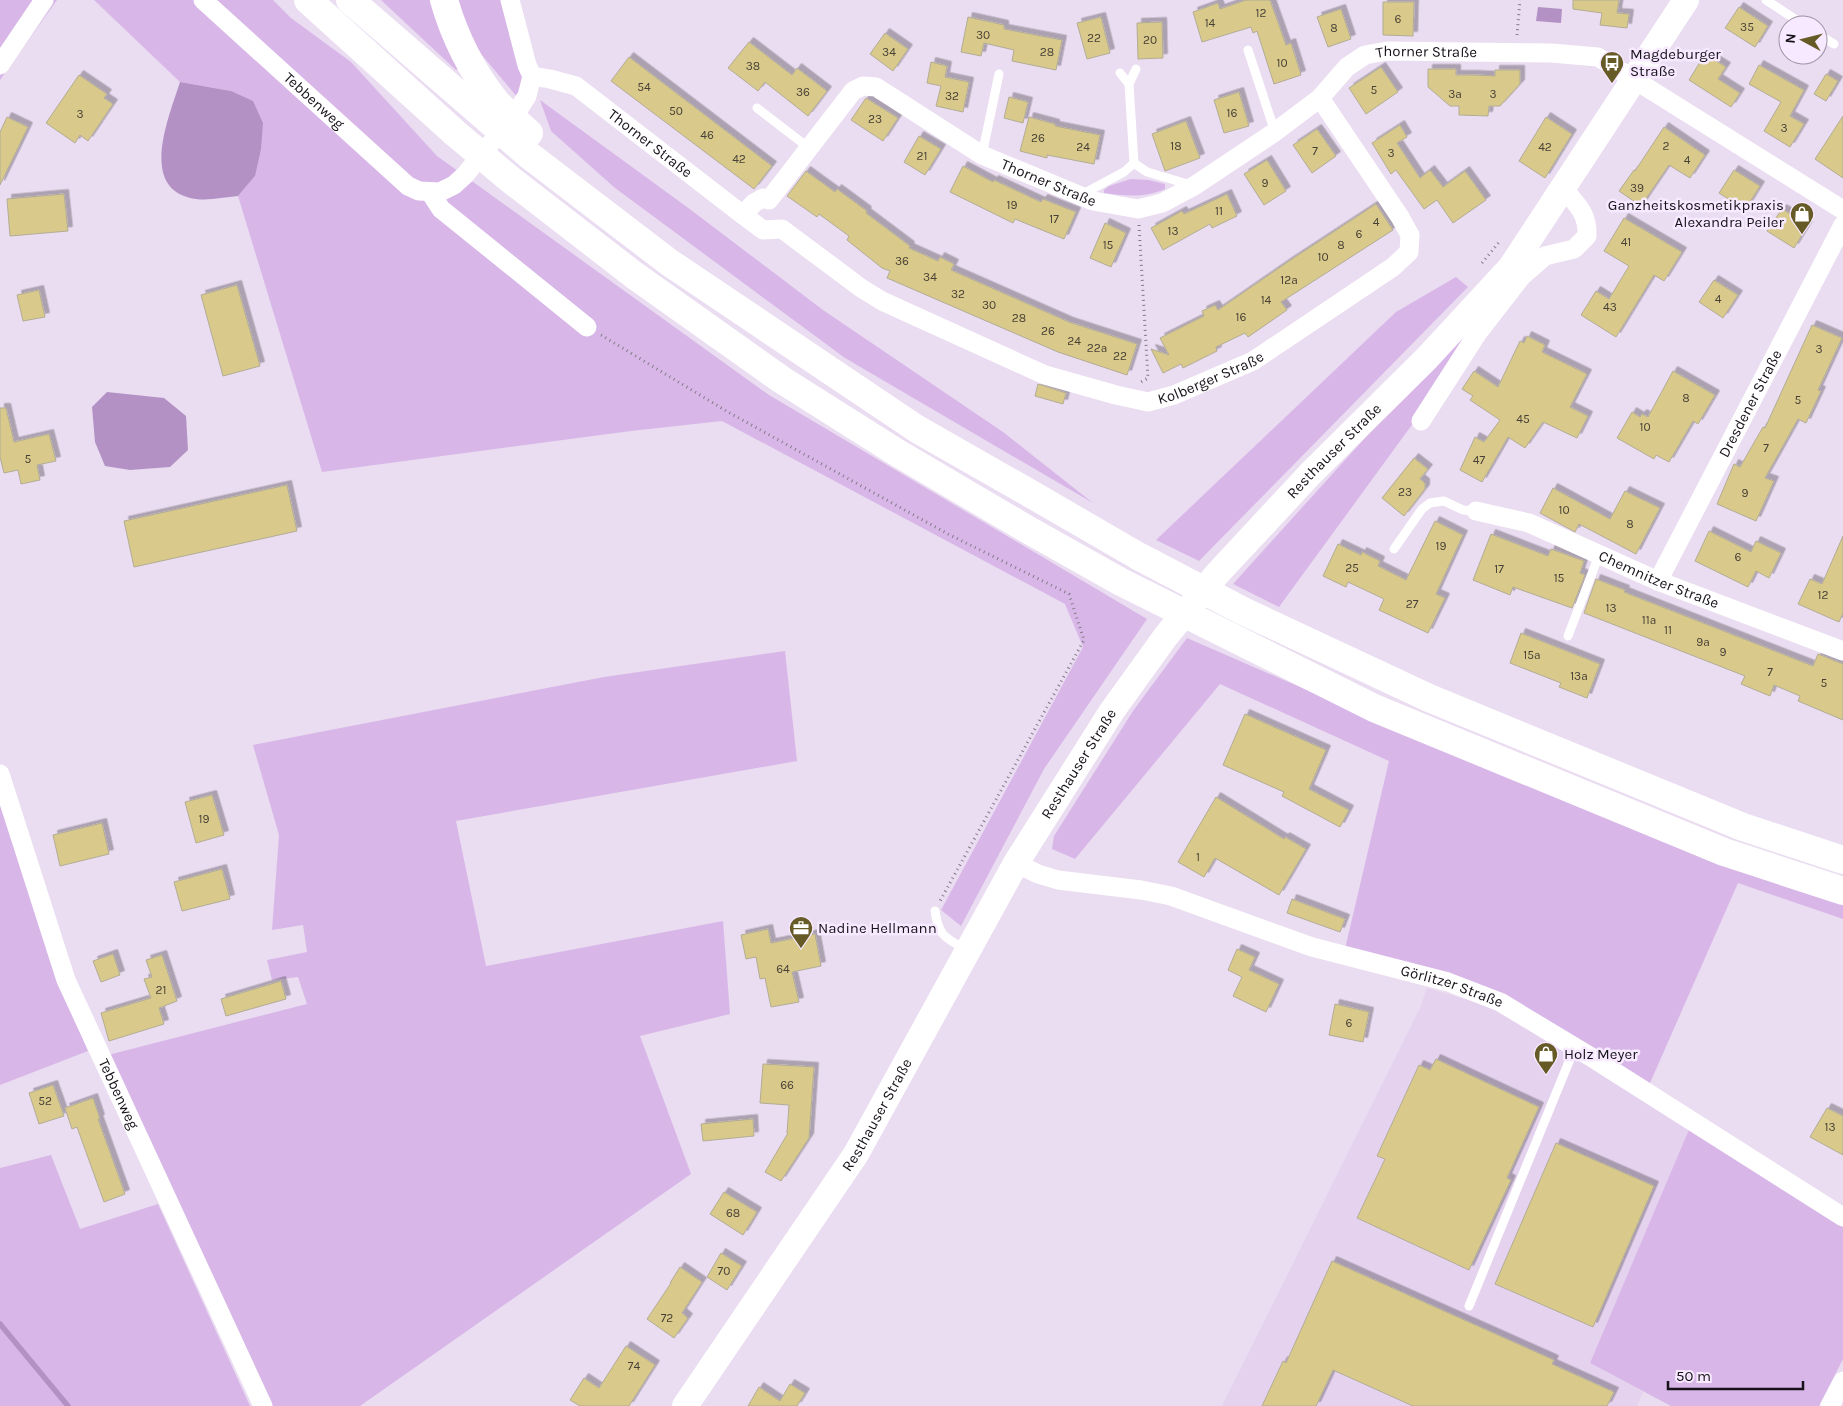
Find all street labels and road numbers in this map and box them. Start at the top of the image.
street label: Thorner Straße [1374,42,1477,62]
street label: Tebbenweg [280,69,349,133]
street label: Thorner Straße [605,105,696,181]
street label: Thorner Straße [998,155,1099,210]
street label: Kolberger Straße [1156,347,1267,408]
street label: Dresdener Straße [1715,347,1786,460]
street label: Resthauser Straße [1283,400,1385,502]
street label: Chemnitzer Straße [1596,547,1721,612]
street label: Resthauser Straße [1037,705,1120,822]
street label: Görlitzer Straße [1399,961,1506,1011]
street label: Resthauser Straße [838,1055,916,1175]
street label: Tebbenweg [95,1056,143,1133]

